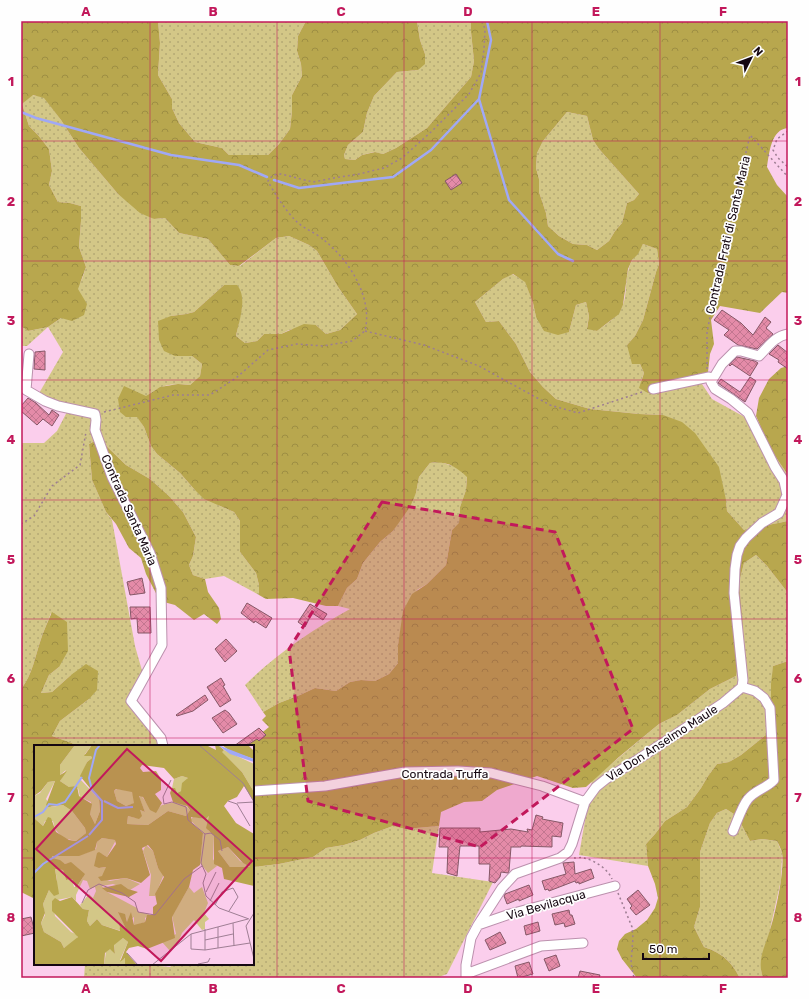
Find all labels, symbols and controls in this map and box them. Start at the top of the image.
text: A [81,4,91,19]
text: B [208,4,218,19]
text: C [336,4,346,19]
text: D [463,4,473,19]
text: E [592,4,600,19]
text: F [719,4,727,19]
north arrow [731,38,771,78]
text: N [751,44,766,59]
text: 1 [8,74,14,89]
text: 1 [795,74,801,89]
street label: Contrada Frati di Santa Maria [703,155,753,315]
text: 2 [7,194,15,209]
text: 2 [794,194,802,209]
text: 3 [7,313,16,328]
text: 3 [794,313,803,328]
text: 4 [7,432,16,447]
text: 4 [794,432,803,447]
street label: Contrada Santa Maria [98,452,160,568]
text: 5 [7,552,15,567]
text: 5 [794,552,802,567]
text: 6 [7,671,16,686]
text: 6 [794,671,803,686]
street label: Via Don Anselmo Maule [604,702,721,784]
inset map [34,745,254,965]
street label: Contrada Truffa [402,767,488,781]
text: 7 [7,790,15,805]
text: 7 [794,790,802,805]
street label: Via Bevilacqua [505,887,587,923]
text: 8 [7,910,16,925]
text: 8 [794,910,803,925]
scale bar [643,935,709,961]
text: 50 m [649,942,677,956]
text: A [81,981,91,996]
text: B [208,981,218,996]
text: C [336,981,346,996]
text: D [463,981,473,996]
text: E [592,981,600,996]
text: F [719,981,727,996]

